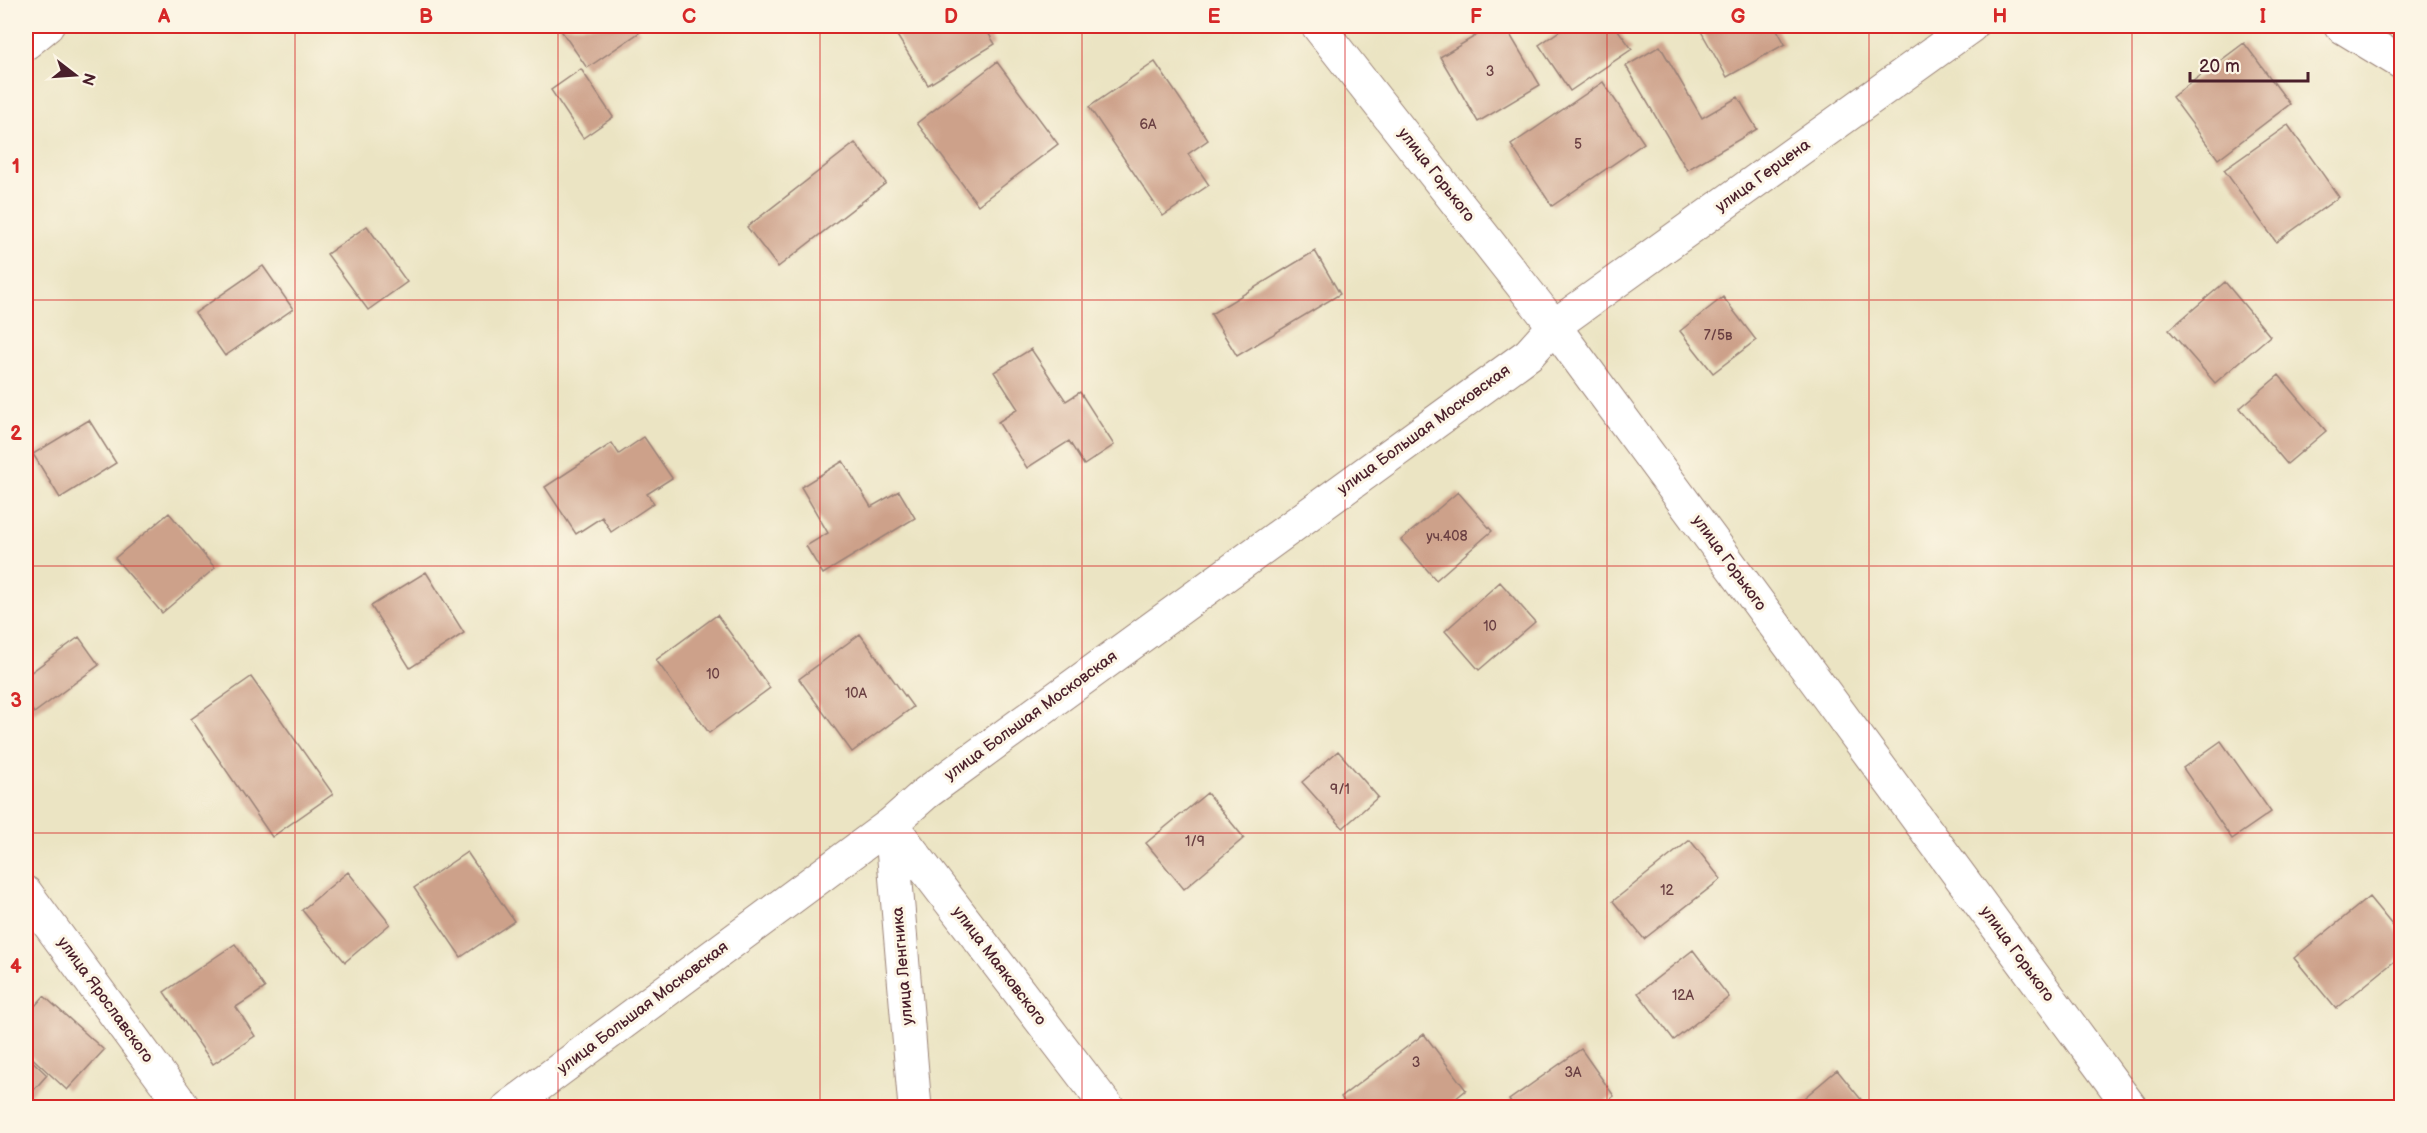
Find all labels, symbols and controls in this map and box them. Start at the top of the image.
text: A [157,5,171,29]
text: B [419,5,433,29]
text: C [682,5,696,29]
text: D [944,5,958,29]
text: E [1208,5,1221,29]
text: F [1470,5,1482,29]
text: G [1731,5,1746,29]
text: H [1993,5,2007,29]
text: I [2260,5,2266,29]
north arrow [45,45,105,105]
scale bar [2190,45,2308,83]
text: 20 m [2199,56,2240,77]
house number: 3 [1486,63,1494,80]
text: N [77,70,99,87]
house number: 6А [1139,116,1157,133]
street label: улица Горького [1394,124,1478,226]
street label: улица Герцена [1712,135,1814,217]
house number: 5 [1574,136,1582,153]
text: 1 [12,155,20,179]
house number: 7/5в [1704,327,1733,344]
street label: улица Большая Московская [1334,361,1514,499]
text: 2 [10,422,22,446]
street label: улица Горького [1688,511,1770,615]
house number: уч.408 [1426,528,1468,545]
house number: 10 [1483,618,1497,635]
street label: улица Большая Московская [941,647,1121,785]
house number: 10 [706,666,720,683]
house number: 10А [845,685,868,702]
text: 3 [10,689,22,713]
house number: 9/1 [1330,781,1350,798]
house number: 1/9 [1185,833,1205,850]
house number: 12 [1660,882,1675,899]
street label: улица Горького [1976,902,2058,1006]
street label: улица Маяковского [948,903,1050,1029]
street label: улица Ленгника [888,906,918,1026]
street label: улица Ярославского [53,933,157,1067]
street label: улица Большая Московская [554,937,732,1078]
text: 4 [10,955,22,979]
house number: 12А [1672,987,1695,1004]
house number: 3 [1412,1054,1420,1071]
house number: 3А [1564,1064,1582,1081]

